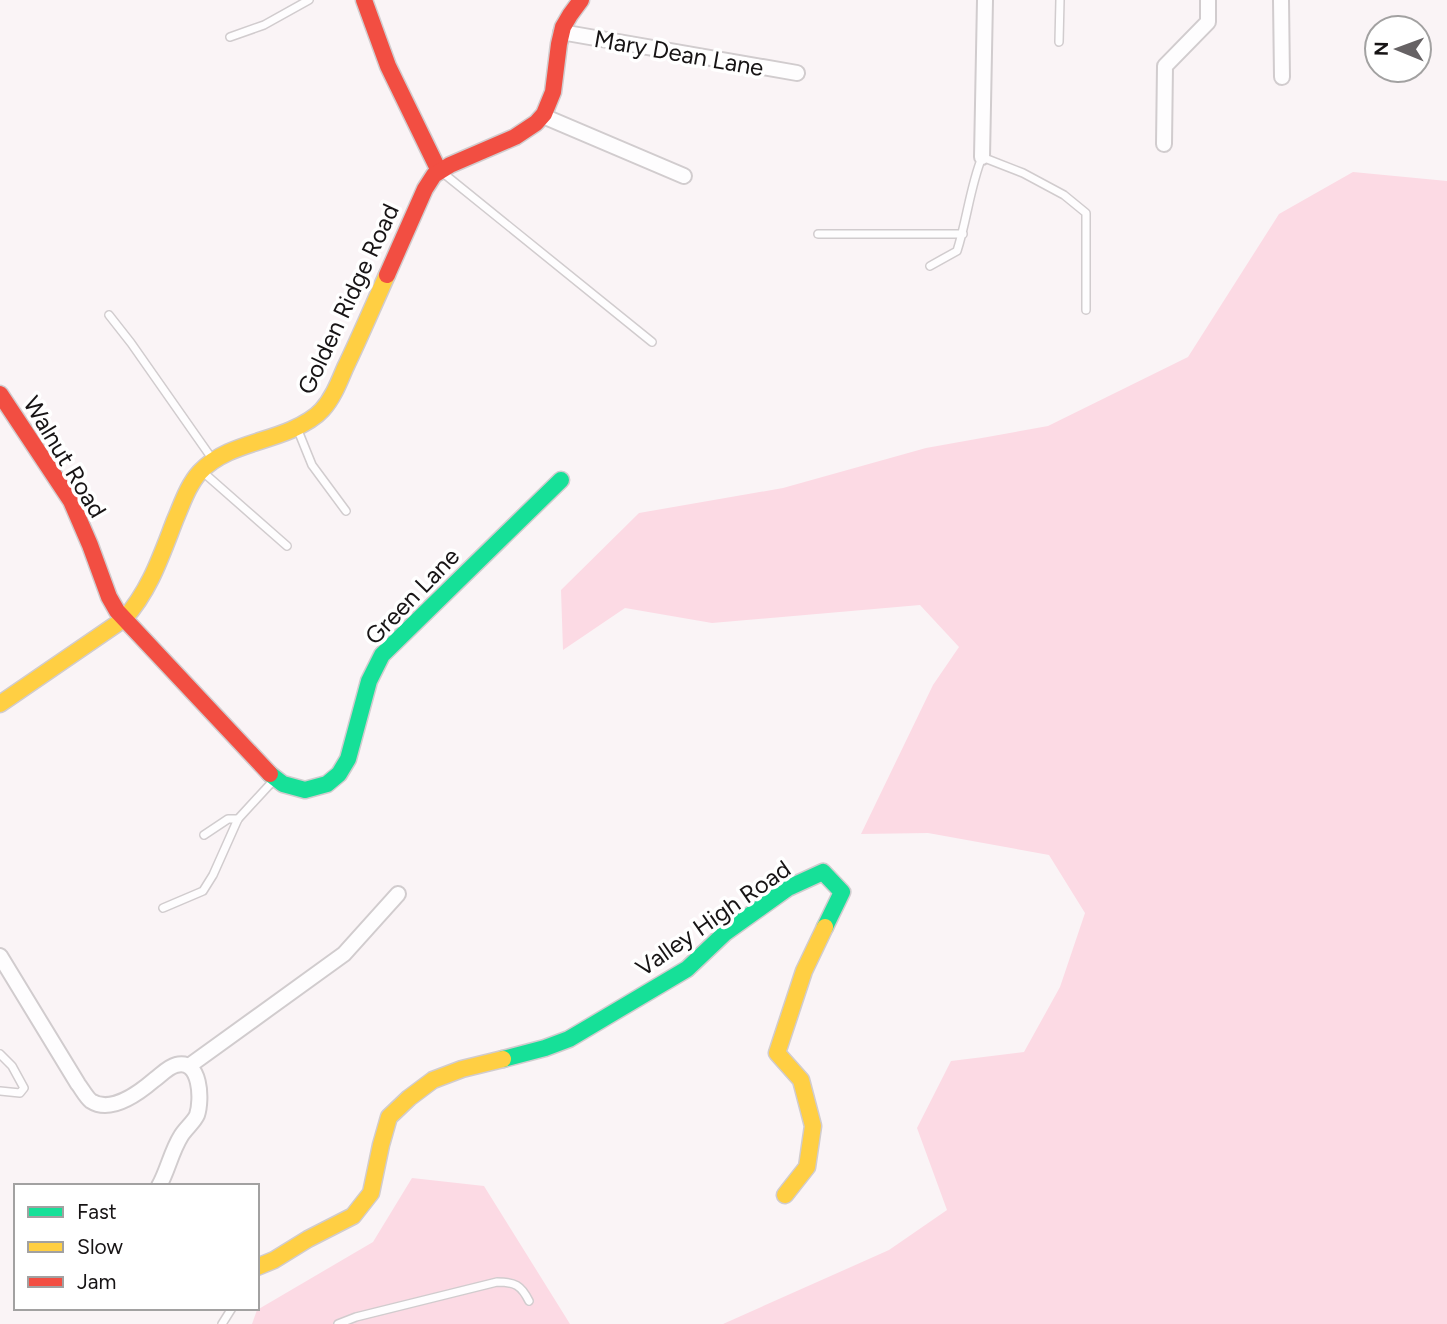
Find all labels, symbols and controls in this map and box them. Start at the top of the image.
north arrow [1363,14,1433,84]
street label: Mary Dean Lane [592,24,766,82]
text: N [1370,41,1393,56]
street label: Golden Ridge Road [291,199,405,399]
street label: Walnut Road [17,391,113,523]
street label: Green Lane [359,542,465,650]
street label: Valley High Road [630,854,796,982]
legend [14,1184,259,1310]
text: Fast [77,1199,117,1224]
text: Slow [77,1234,123,1259]
text: Jam [77,1269,116,1294]

